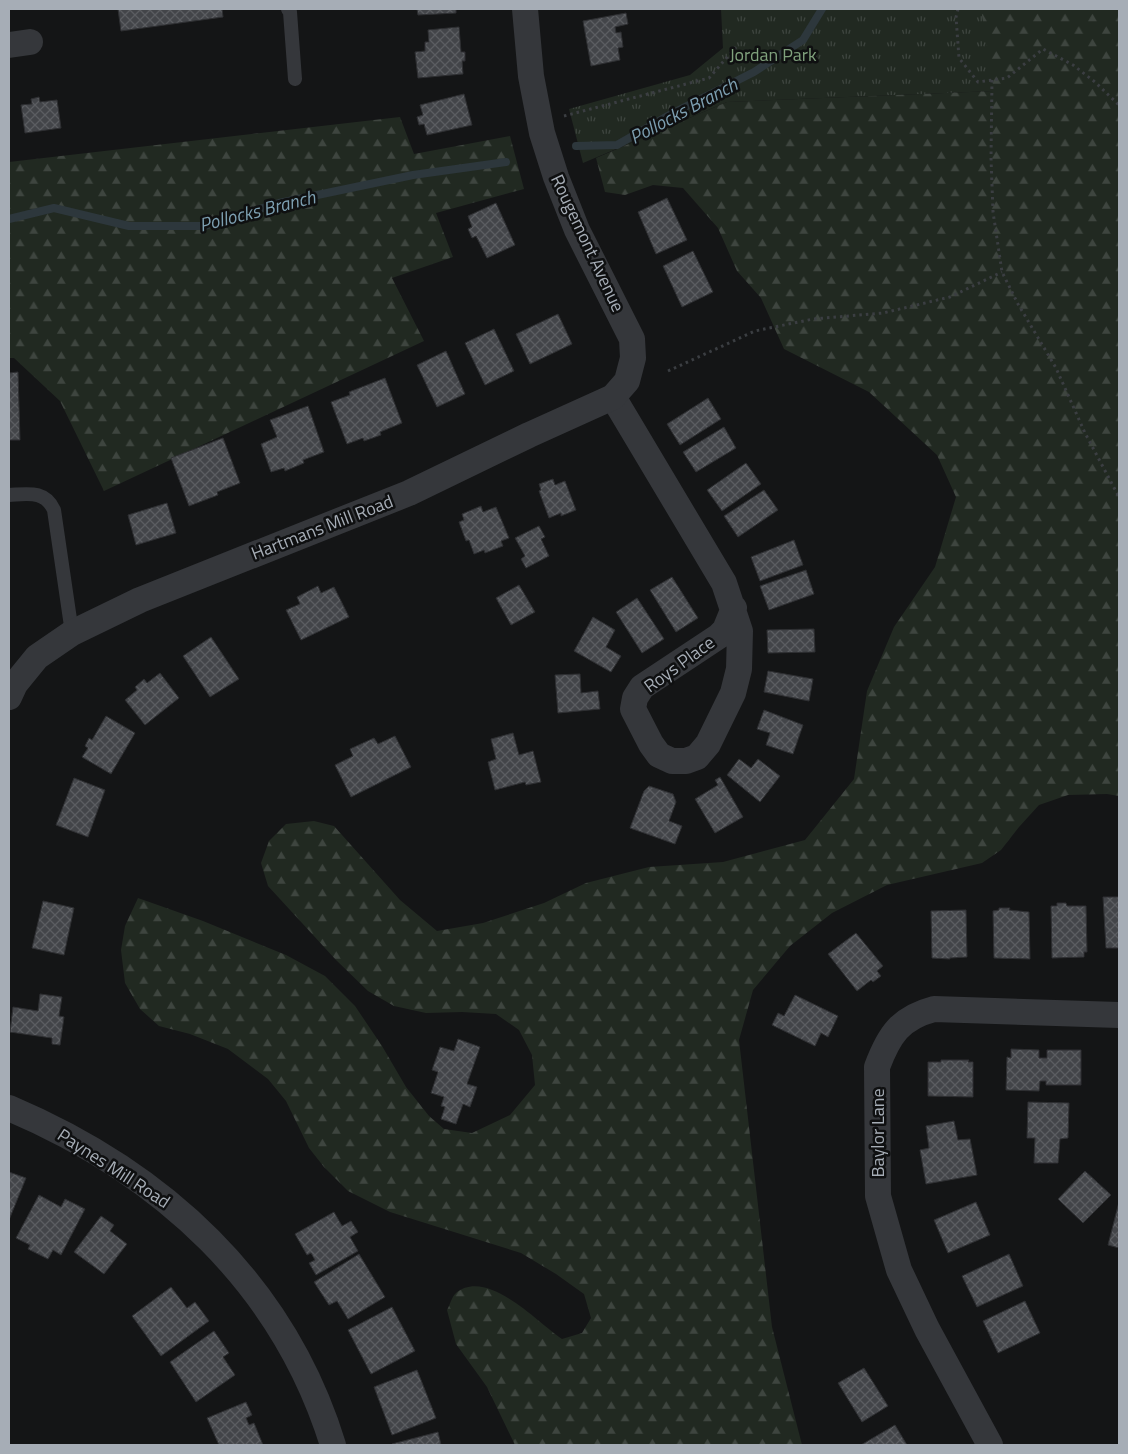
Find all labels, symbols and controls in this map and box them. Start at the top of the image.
park label: Jordan Park [729,41,817,68]
water label: Pollocks Branch [624,69,743,151]
street label: Rougemont Avenue [544,170,632,316]
water label: Pollocks Branch [196,181,319,238]
street label: Hartmans Mill Road [247,488,397,566]
street label: Roys Place [638,629,720,699]
street label: Baylor Lane [864,1089,891,1177]
street label: Paynes Mill Road [52,1121,176,1215]

